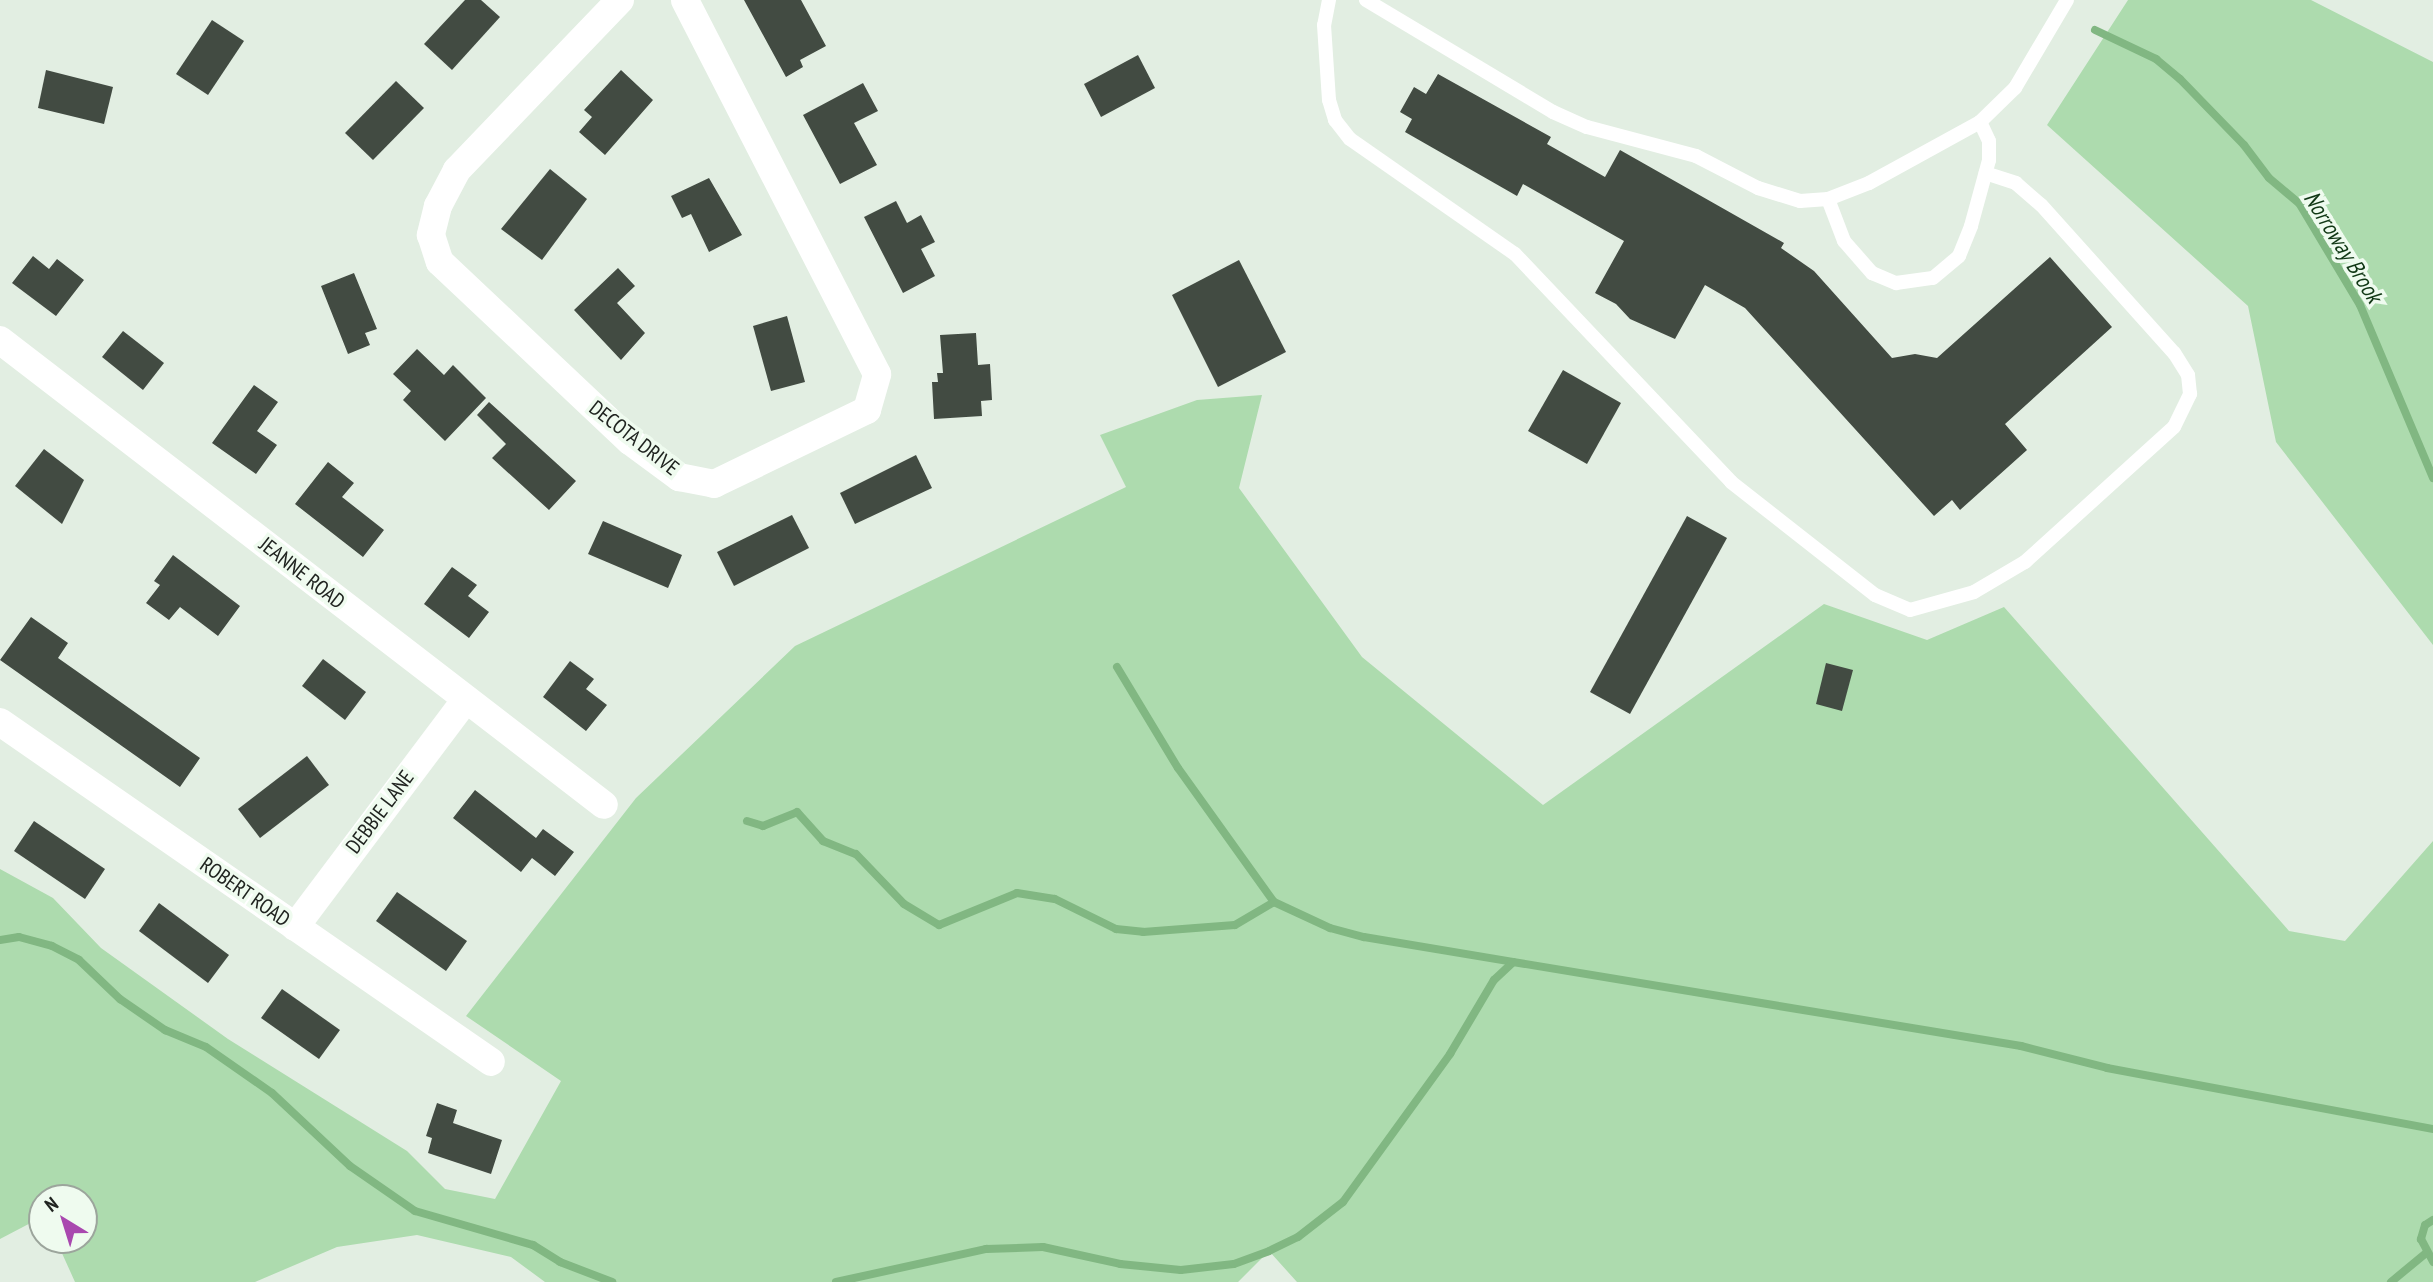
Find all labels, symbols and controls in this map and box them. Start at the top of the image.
water label: Norroway Brook [2298,186,2388,308]
street label: DECOTA DRIVE [584,395,684,481]
street label: JEANNE ROAD [254,532,350,614]
street label: DEBBIE LANE [341,766,419,858]
street label: ROBERT ROAD [195,852,295,932]
north arrow [28,1184,98,1254]
text: N [40,1191,63,1217]

